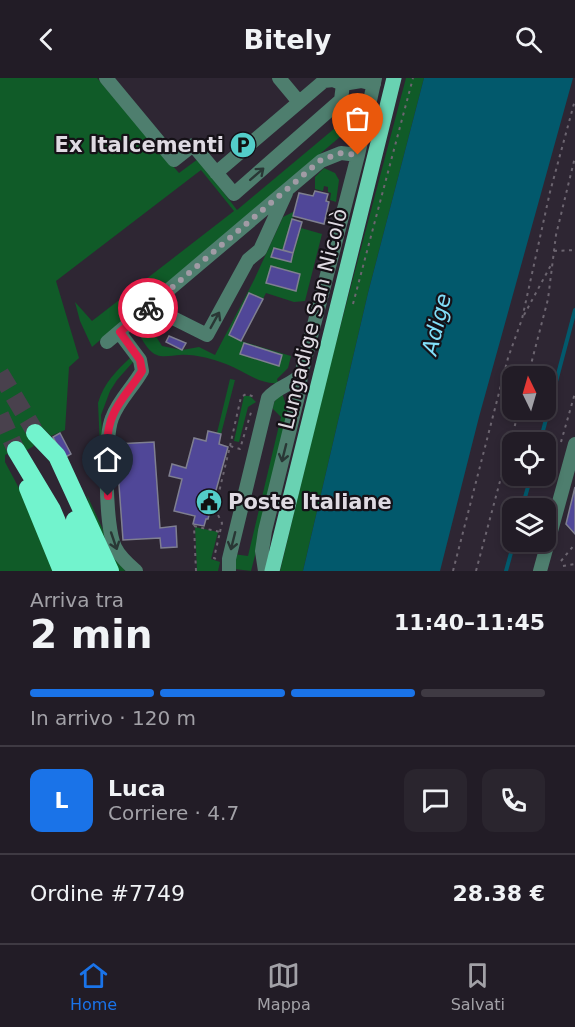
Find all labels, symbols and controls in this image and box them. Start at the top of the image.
icon: back [30,23,63,56]
icon: search [512,23,545,56]
text: Bitely [244,24,331,55]
pin [332,93,383,155]
icon: bag [341,102,374,135]
parking icon: Ex Italcementi [228,130,258,160]
place label: Ex Italcementi [55,133,224,157]
one-way arrow [249,167,264,181]
street label: Lungadige San Nicolò [274,206,352,432]
courier [118,278,178,338]
water label: Adige [416,291,456,359]
icon: bike [132,292,165,325]
one-way arrow [209,312,221,329]
north arrow [502,366,556,420]
map controls [502,366,556,552]
button: locate [502,432,556,486]
pin [82,434,133,496]
icon: home [91,443,124,476]
one-way arrow [278,443,290,462]
public building icon: Poste Italiane [194,487,224,517]
place label: Poste Italiane [228,490,392,514]
button: layers [502,498,556,552]
one-way arrow [109,531,120,550]
one-way arrow [227,531,239,550]
text: Arriva tra [30,588,124,612]
text: 11:40–11:45 [394,610,545,635]
text: 2 min [30,612,152,657]
text: In arrivo · 120 m [30,706,196,730]
button: chat [404,769,467,832]
button: phone [482,769,545,832]
text: Luca [108,776,166,801]
text: L [54,788,69,813]
text: Corriere · 4.7 [108,801,239,825]
text: Ordine #7749 [30,881,185,906]
text: 28.38 € [452,881,545,906]
tab: Home [70,959,117,1014]
tab: Mappa [257,959,311,1014]
tab: Salvati [451,959,505,1014]

